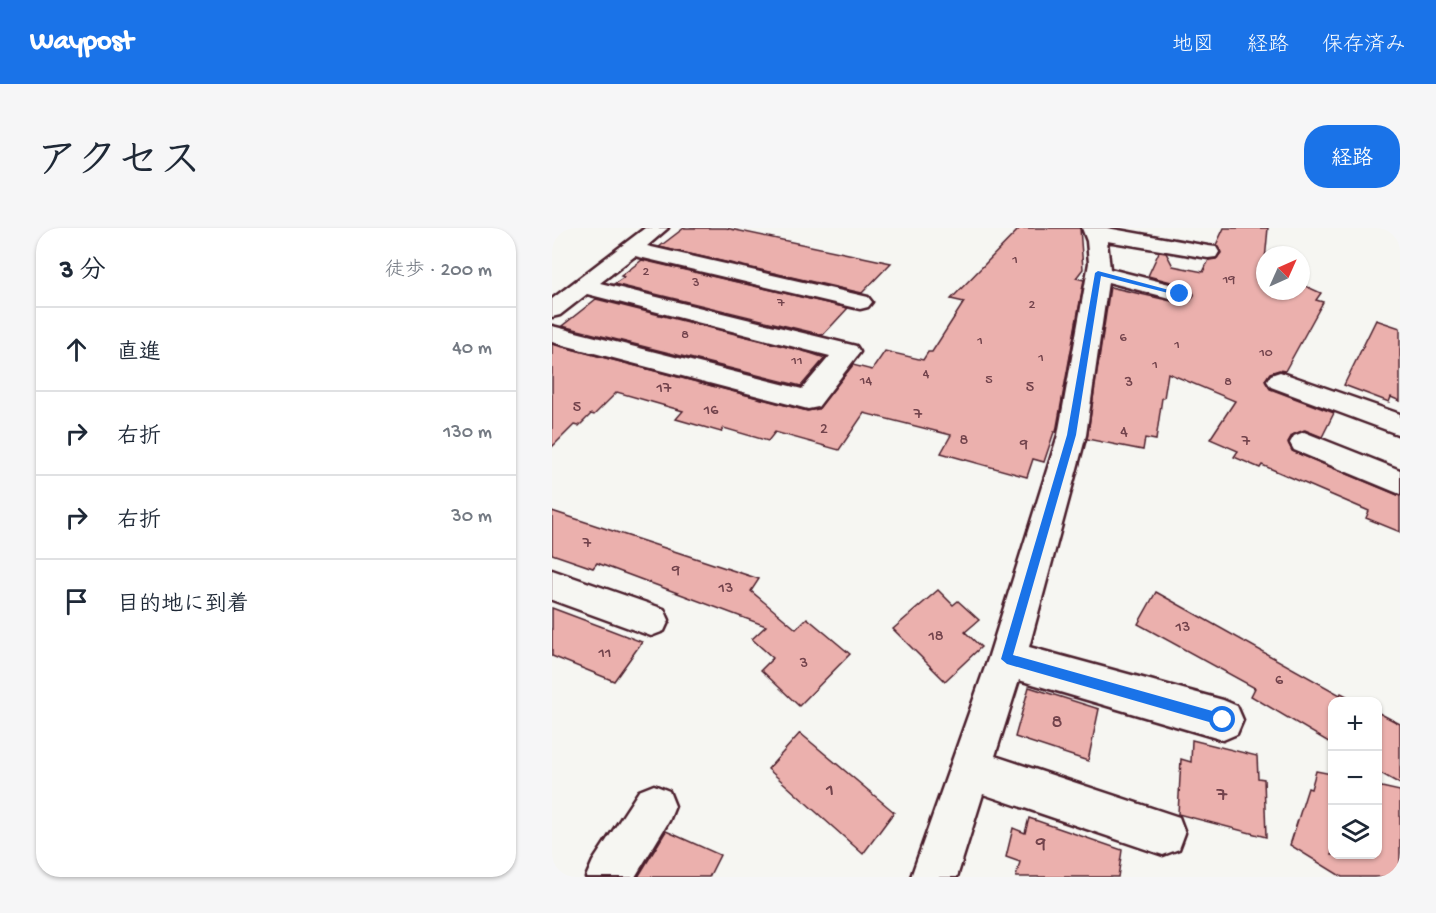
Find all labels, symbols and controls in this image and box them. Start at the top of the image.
text: Waypost [30,26,133,59]
text: 地図 [1172,34,1214,59]
text: 経路 [1247,34,1289,59]
text: 保存済み [1322,34,1406,59]
button: 経路 [1304,125,1400,188]
text: アクセス [36,140,201,189]
north arrow [1256,246,1310,300]
house number: 1 [1011,252,1018,269]
text: 3 分 [60,257,106,288]
text: 徒歩 · 200 m [385,260,492,283]
house number: 2 [643,264,650,281]
house number: 19 [1222,272,1235,289]
house number: 3 [691,275,700,292]
route end [1166,280,1192,306]
house number: 7 [776,295,785,312]
house number: 2 [1029,297,1036,314]
house number: 8 [681,327,689,344]
house number: 6 [1119,330,1127,347]
icon: ahead [60,333,93,366]
house number: 1 [976,333,983,350]
house number: 1 [1173,337,1180,354]
text: 40 m [452,338,492,361]
text: 直進 [117,341,161,367]
house number: 10 [1258,345,1273,362]
house number: 1 [1037,350,1044,367]
house number: 11 [790,353,803,370]
house number: 1 [1151,357,1158,374]
house number: 4 [923,366,930,383]
house number: 5 [985,372,993,389]
house number: 14 [859,373,873,390]
house number: 3 [1124,374,1133,393]
house number: 8 [1224,374,1232,391]
house number: 5 [1026,379,1034,398]
house number: 17 [656,380,672,399]
house number: 5 [573,399,581,418]
house number: 16 [703,402,719,421]
house number: 7 [913,406,923,425]
icon: right [60,417,93,450]
house number: 2 [820,421,828,440]
text: 130 m [443,422,492,445]
house number: 4 [1120,424,1128,443]
text: 右折 [117,425,161,451]
house number: 8 [960,432,969,451]
house number: 7 [1241,433,1251,452]
house number: 9 [1019,436,1028,455]
icon: right [60,501,93,534]
text: 30 m [451,506,492,529]
text: 右折 [117,509,161,535]
house number: 7 [582,535,592,554]
house number: 9 [671,562,680,581]
house number: 13 [718,580,733,599]
icon: arrive [60,585,93,618]
text: 目的地に到着 [117,593,249,619]
house number: 13 [1175,619,1190,638]
house number: 18 [927,628,944,647]
house number: 11 [598,645,611,664]
house number: 3 [799,655,808,674]
house number: 6 [1275,672,1284,691]
map controls [1328,697,1382,859]
button: + [1328,697,1382,751]
route start [1209,706,1235,732]
house number: 8 [1052,712,1063,735]
button: − [1328,751,1382,805]
house number: 1 [825,780,834,803]
house number: 7 [1216,785,1228,808]
button: layers [1328,805,1382,859]
house number: 9 [1035,834,1046,857]

